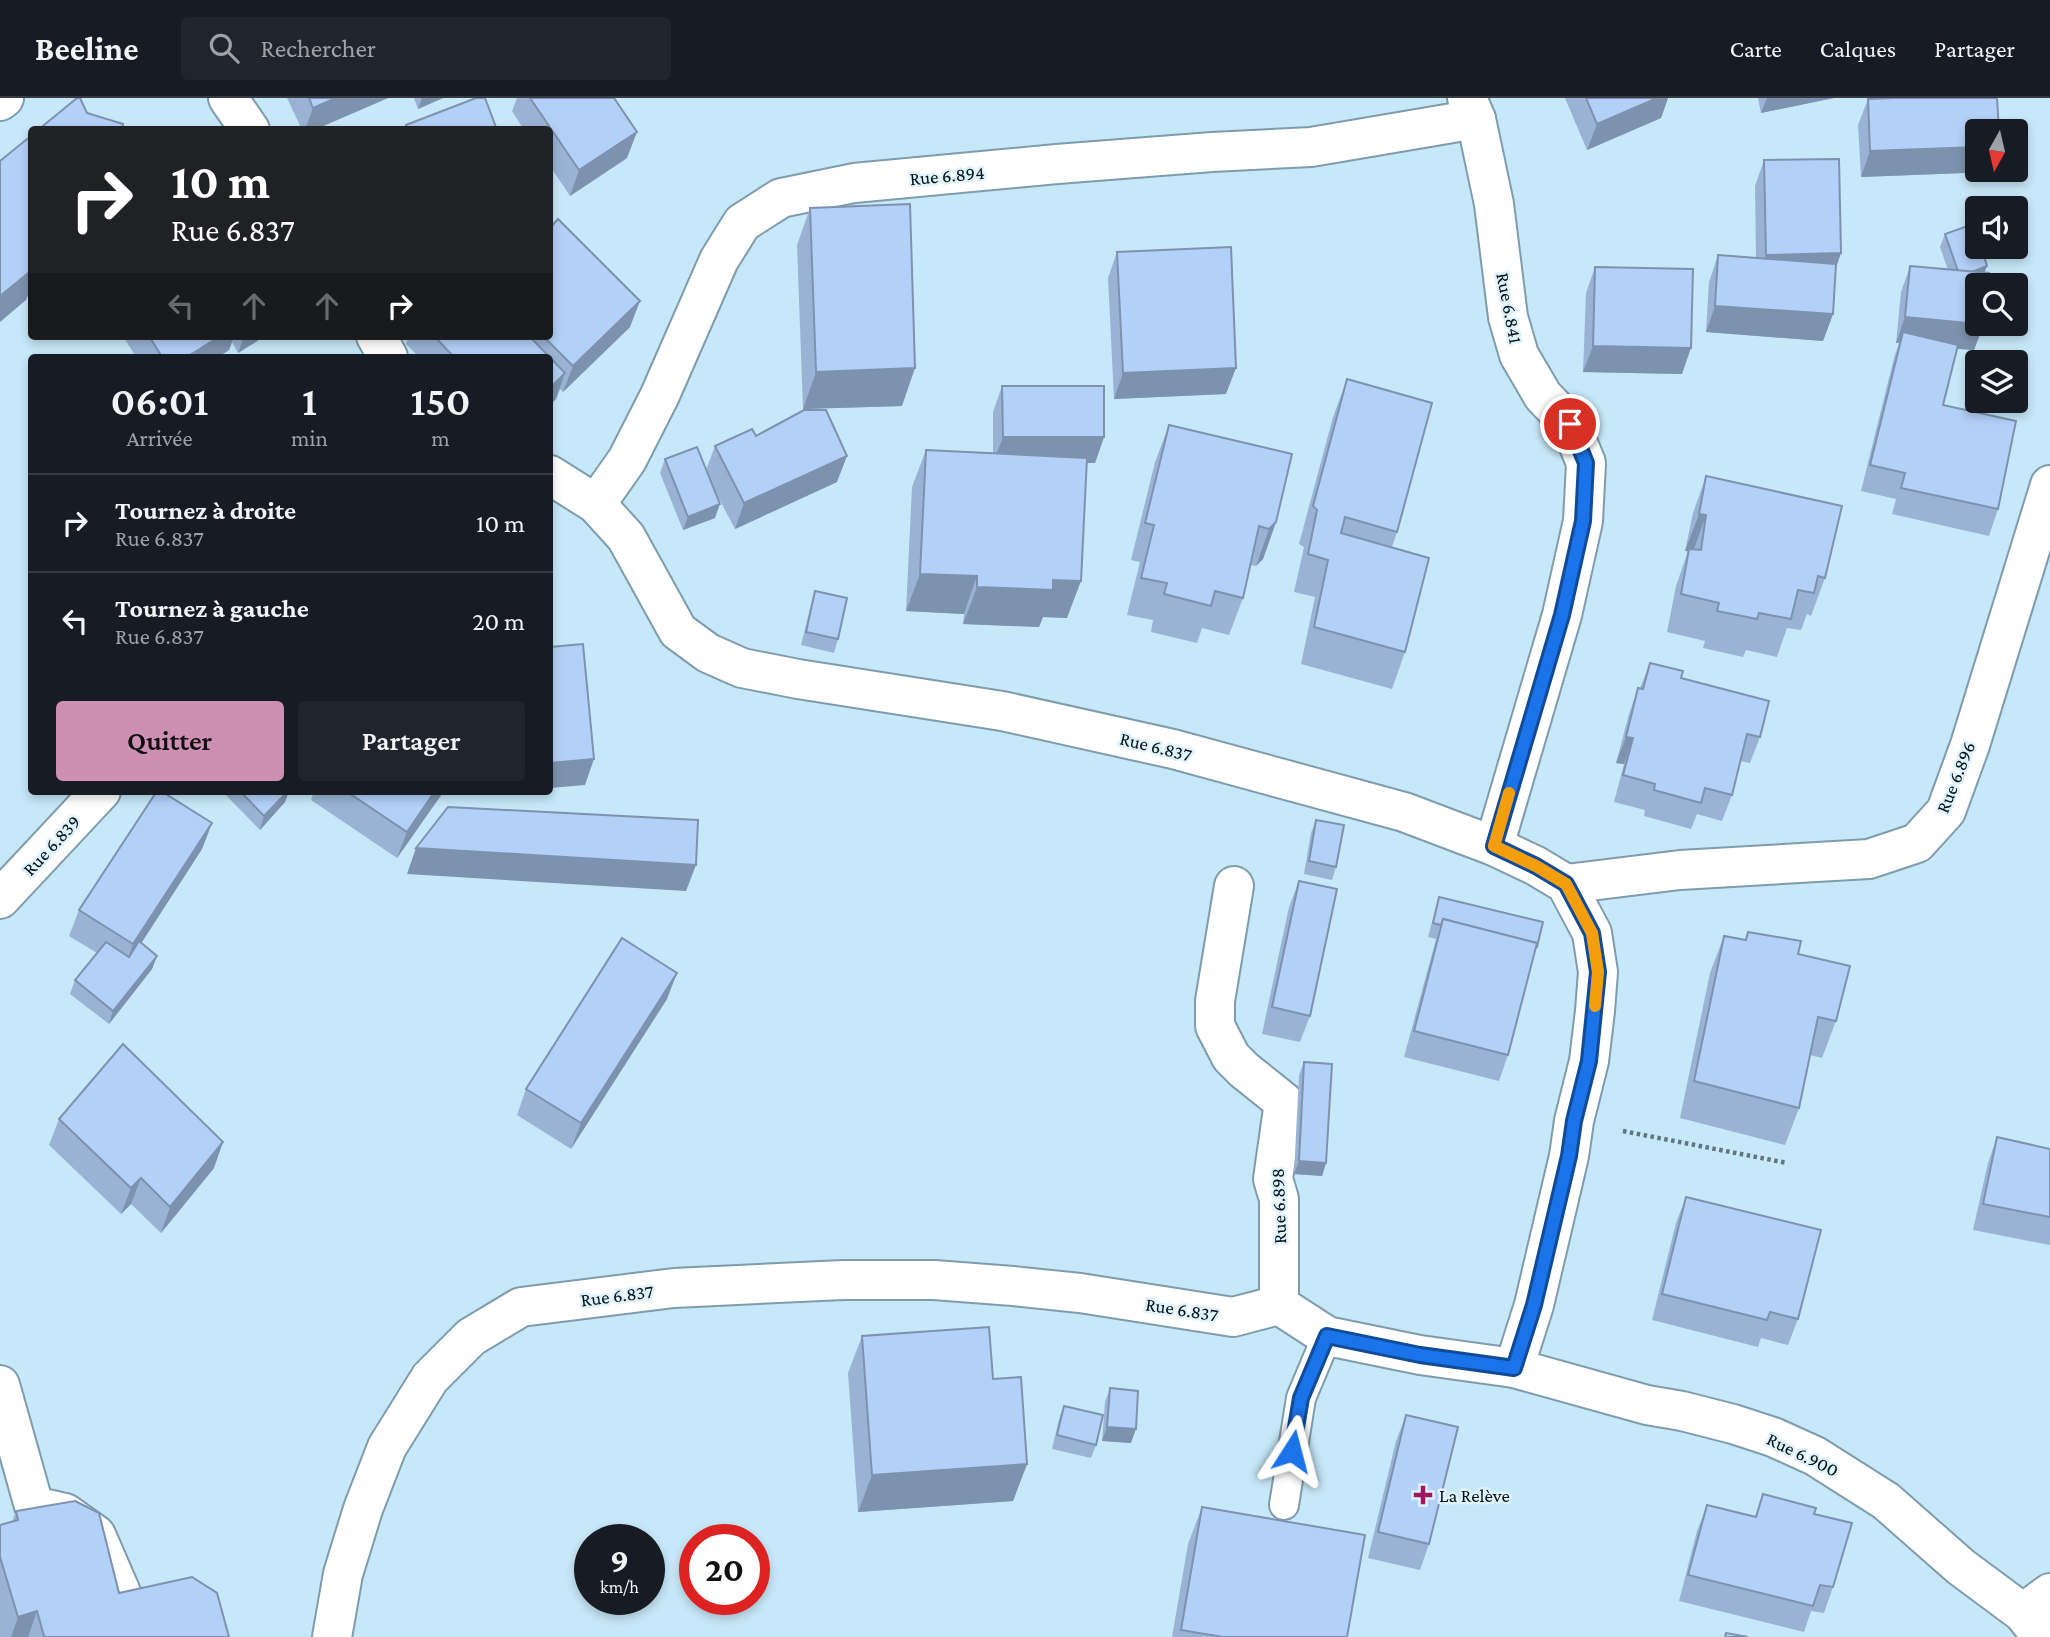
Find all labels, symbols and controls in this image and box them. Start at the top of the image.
search box [181,17,671,80]
icon: search [205,29,243,67]
text: Beeline [35,30,139,67]
text: Rechercher [261,34,376,63]
text: Carte [1730,35,1782,62]
text: Calques [1820,35,1896,62]
text: Partager [1934,35,2015,62]
north arrow [1965,119,2028,182]
map controls [1965,119,2028,413]
icon: right [56,154,147,245]
text: 10 m [171,154,270,209]
street label: Rue 6.894 [909,162,985,189]
button: sound [1965,196,2028,259]
text: Rue 6.837 [171,212,295,248]
street label: Rue 6.841 [1492,271,1527,346]
button: search [1965,273,2028,336]
icon: left [162,287,200,325]
icon: ahead [235,287,273,325]
icon: ahead [308,287,346,325]
icon: right [381,287,419,325]
button: layers [1965,350,2028,413]
text: 06:01 [111,377,208,424]
text: 1 [302,377,317,424]
text: 150 [410,377,470,424]
pin [1540,394,1600,454]
icon: arrive [1551,405,1589,443]
text: Arrivée [126,425,193,451]
text: min [291,425,328,451]
text: m [431,425,450,451]
text: Tournez à droite [115,496,296,525]
icon: right [56,504,94,542]
text: 10 m [476,509,525,538]
text: Rue 6.837 [115,525,204,551]
text: Tournez à gauche [115,594,309,623]
icon: left [56,602,94,640]
text: 20 m [472,607,525,636]
text: Rue 6.837 [115,623,204,649]
button: Quitter [56,701,284,781]
button: Partager [298,701,525,781]
street label: Rue 6.837 [1118,727,1194,766]
street label: Rue 6.896 [1932,738,1979,816]
street label: Rue 6.839 [18,811,84,880]
street label: Rue 6.898 [1267,1168,1290,1244]
street label: Rue 6.837 [579,1281,655,1310]
street label: Rue 6.837 [1144,1293,1220,1326]
position arrow [1255,1414,1329,1488]
street label: Rue 6.900 [1763,1428,1842,1481]
marker: La Relève [1413,1485,1433,1505]
place label: La Relève [1439,1485,1510,1506]
speed limit sign: 20 [679,1524,770,1615]
text: 9 [610,1541,629,1580]
text: km/h [600,1577,639,1597]

